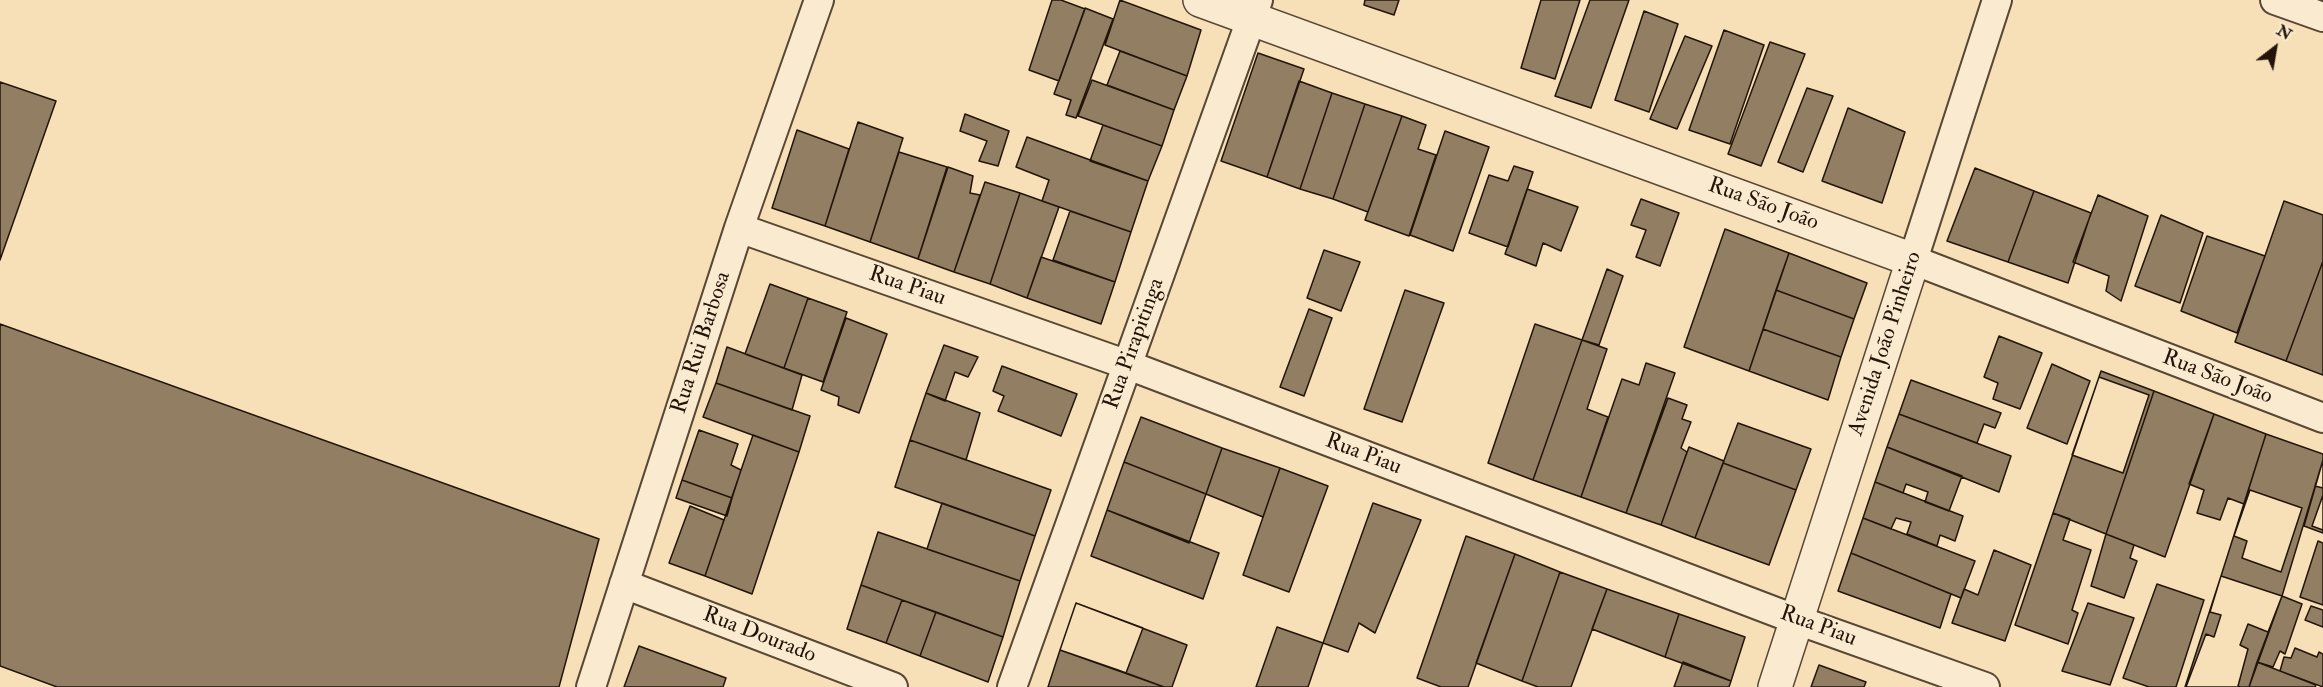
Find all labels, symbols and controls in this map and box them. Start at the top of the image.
north arrow [2245,18,2305,78]
text: N [2273,20,2296,45]
street label: Rua São João [1704,173,1822,237]
street label: Avenida João Pinheiro [1844,249,1928,439]
street label: Rua Piau [865,262,949,312]
street label: Rua Rui Barbosa [667,269,737,417]
street label: Rua Pirapitinga [1099,275,1171,413]
street label: Rua São João [2158,345,2276,411]
street label: Rua Piau [1321,428,1405,482]
street label: Rua Piau [1776,601,1860,653]
street label: Rua Dourado [699,602,819,670]

